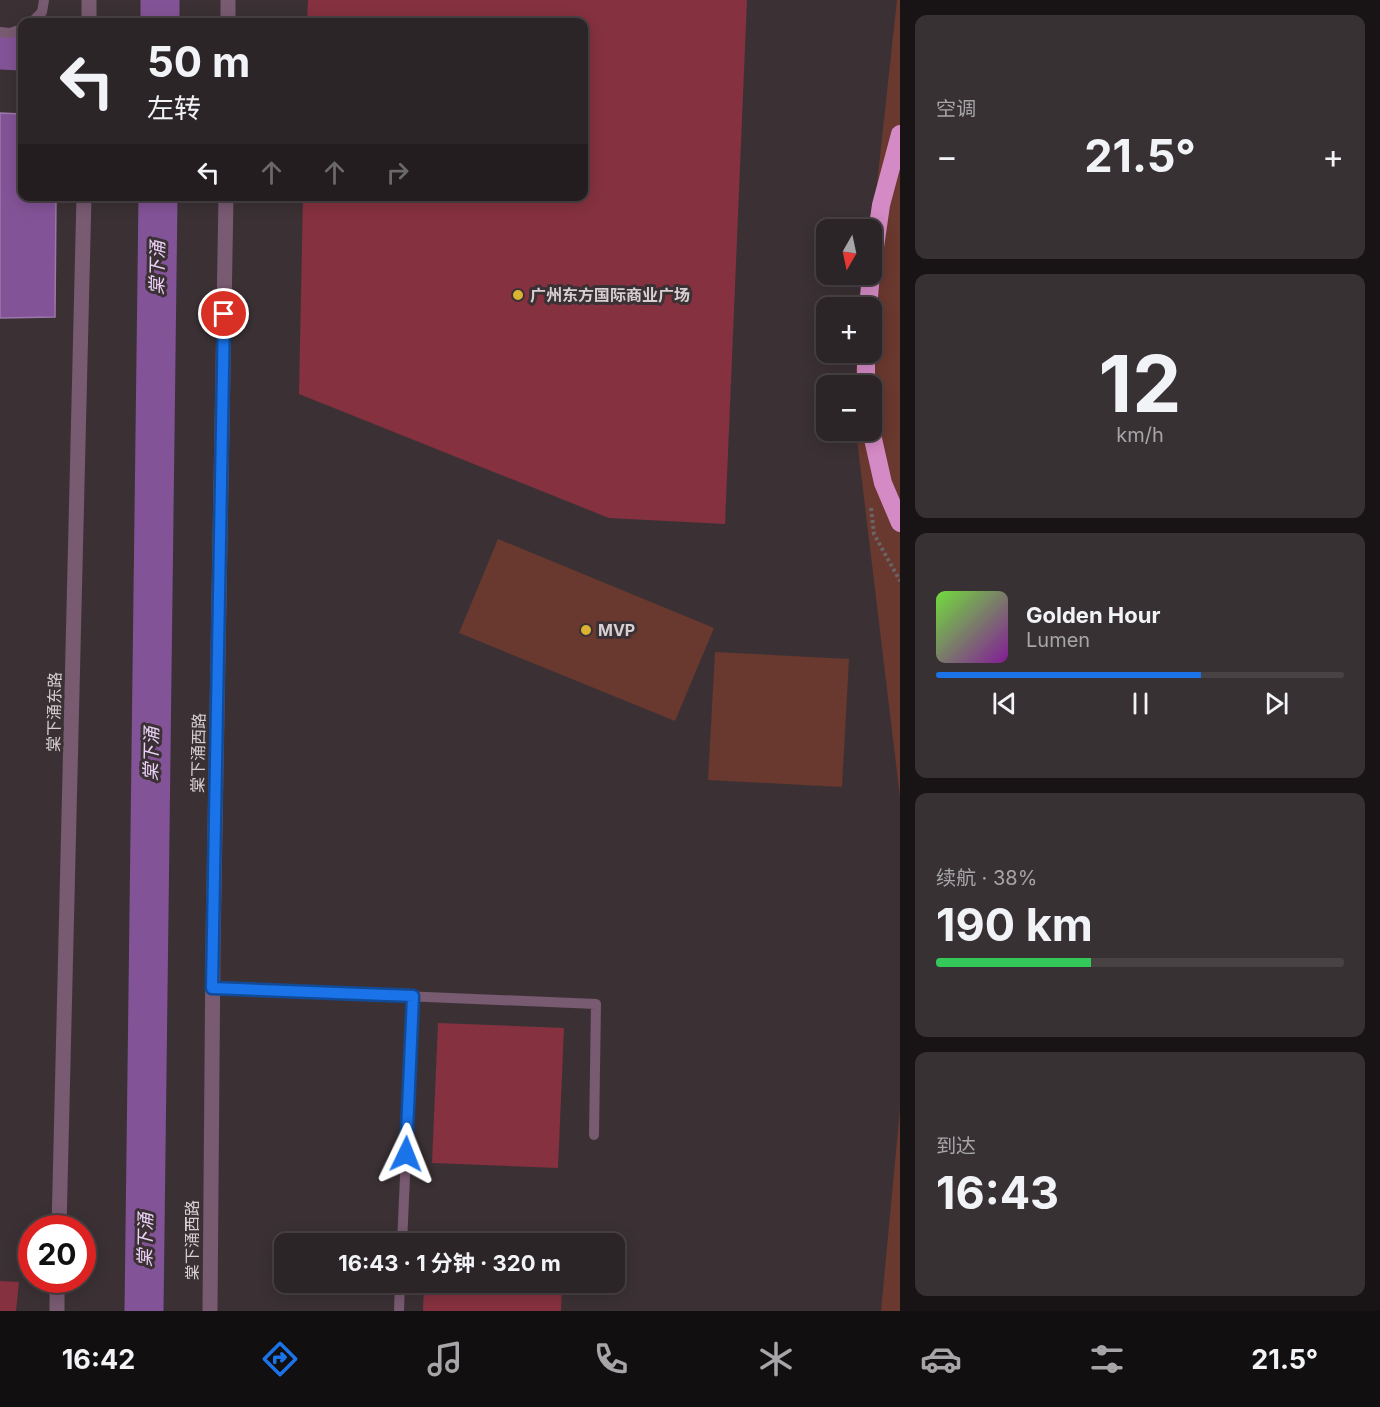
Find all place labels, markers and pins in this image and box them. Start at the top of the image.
place label: 广州东方国际商业广场 [530,285,690,305]
pin [198,288,249,339]
marker: 广州东方国际商业广场 [511,288,525,302]
place label: MVP [598,620,635,640]
marker: MVP [579,623,593,637]

